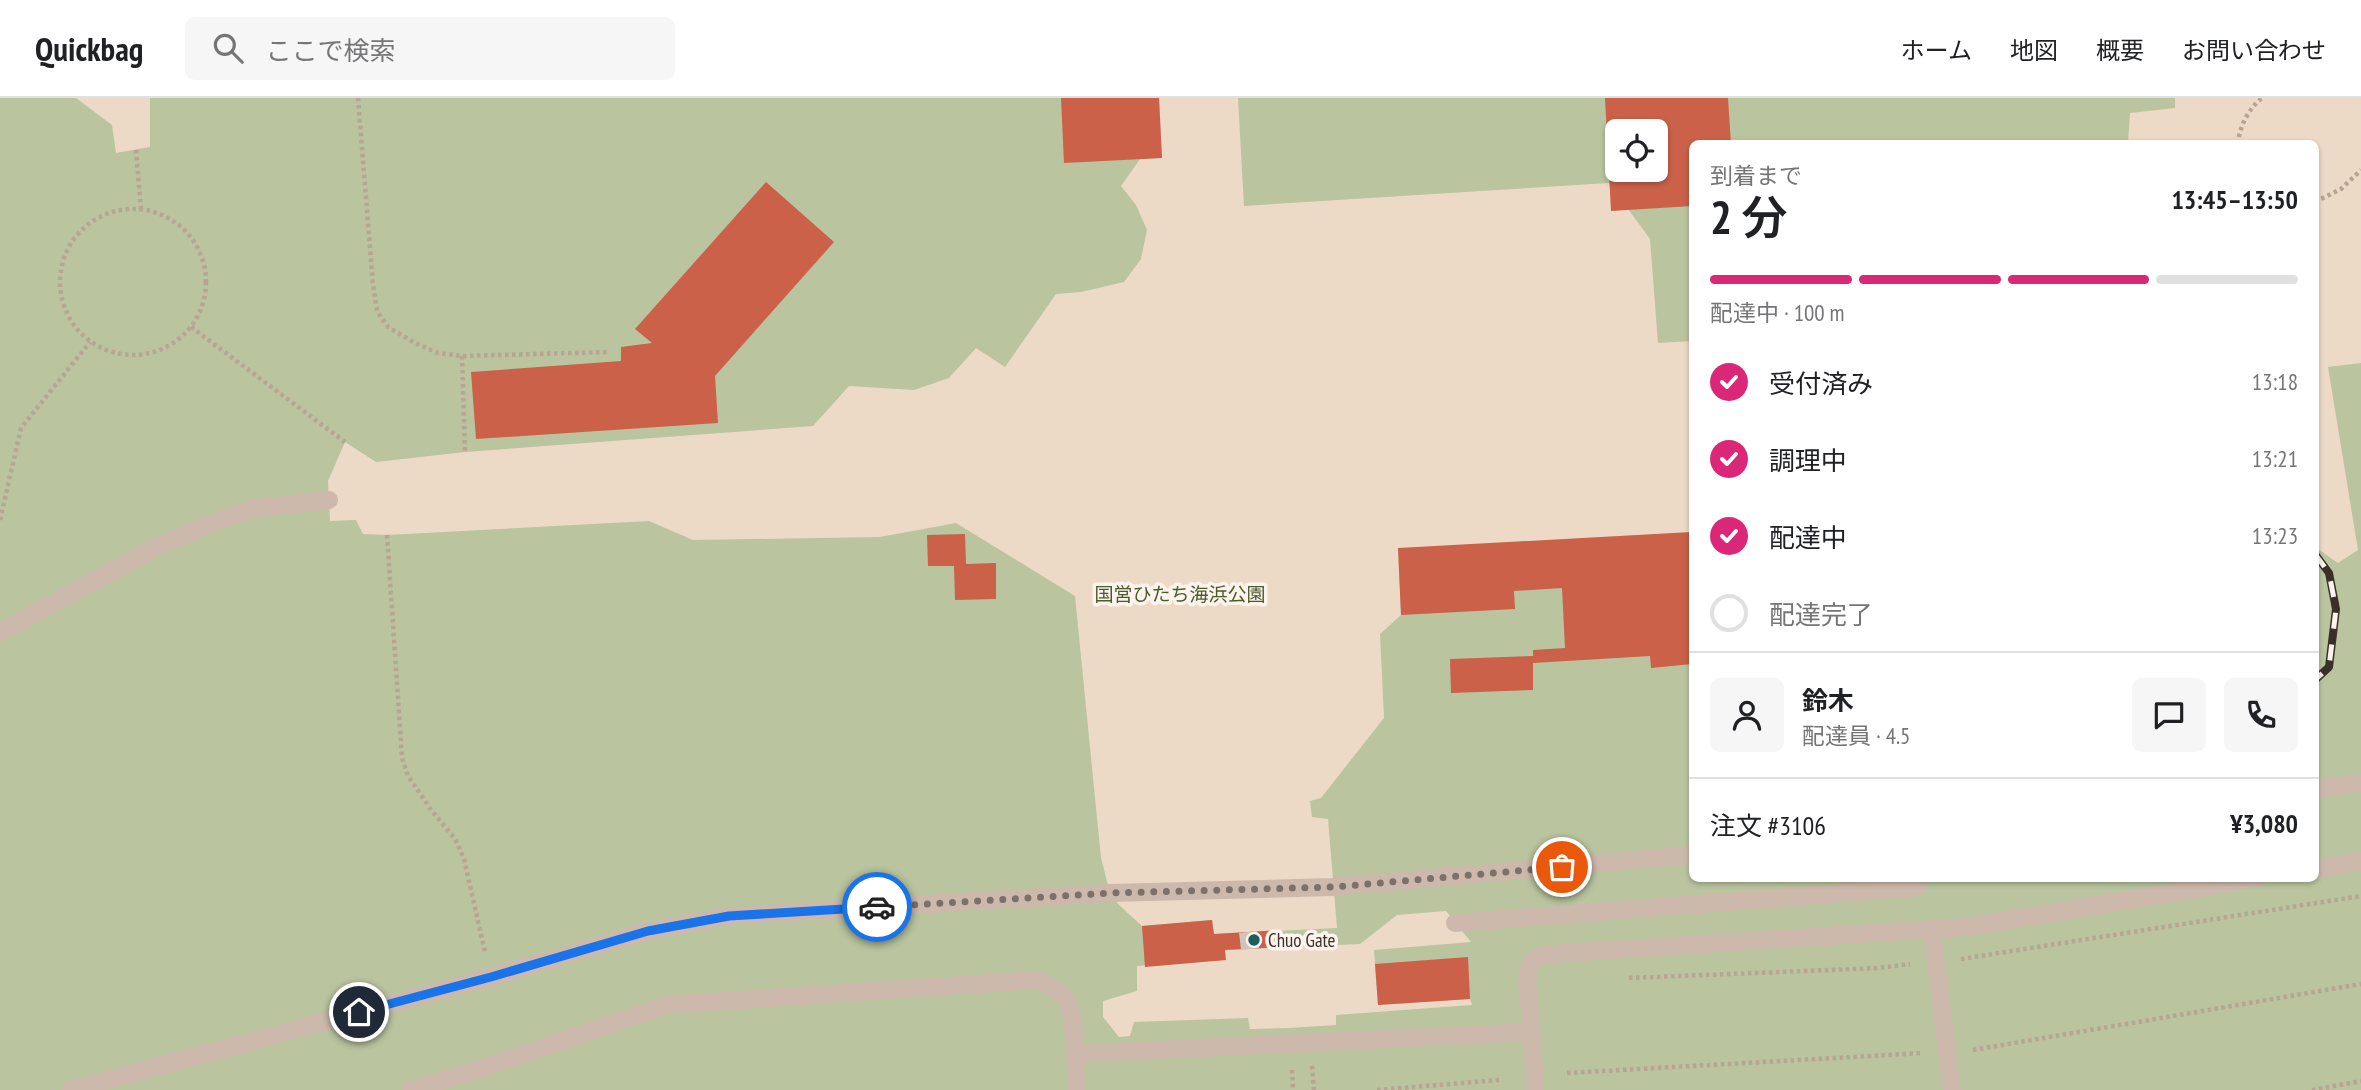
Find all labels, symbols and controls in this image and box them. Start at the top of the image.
search box [185,17,675,80]
text: Quickbag [35,27,143,70]
icon: search [209,29,247,67]
text: ここで検索 [265,34,395,67]
text: ホーム [1901,35,1972,66]
text: 地図 [2010,35,2058,66]
text: 概要 [2096,35,2144,66]
text: お問い合わせ [2182,35,2326,66]
map controls [1605,119,1668,182]
button: locate [1605,119,1668,182]
text: 到着まで [1710,161,1802,190]
text: 13:45–13:50 [2171,183,2298,216]
text: 2 分 [1710,187,1787,247]
text: 配達中 · 100 m [1710,298,1845,327]
icon: check [1710,363,1748,401]
text: 受付済み [1769,367,1873,400]
text: 13:18 [2252,367,2298,396]
icon: check [1710,440,1748,478]
text: 調理中 [1769,444,1847,477]
text: 13:21 [2252,444,2298,473]
icon: check [1710,517,1748,555]
text: 配達中 [1769,521,1847,554]
text: 13:23 [2252,521,2298,550]
park label: 国営ひたち海浜公園 [1094,582,1266,606]
text: 配達完了 [1769,598,1873,631]
button: person [1710,678,1784,752]
button: chat [2132,678,2206,752]
button: phone [2224,678,2298,752]
text: 鈴木 [1802,684,1854,717]
text: 配達員 · 4.5 [1802,721,1910,750]
text: ¥3,080 [2230,807,2298,840]
text: 注文 #3106 [1710,809,1826,842]
pin [1532,837,1592,897]
icon: bag [1543,848,1581,886]
courier [842,872,912,942]
icon: car [858,888,896,926]
place label: Chuo Gate [1268,928,1336,952]
marker: Chuo Gate [1246,932,1262,948]
pin [329,982,389,1042]
icon: home [340,993,378,1031]

